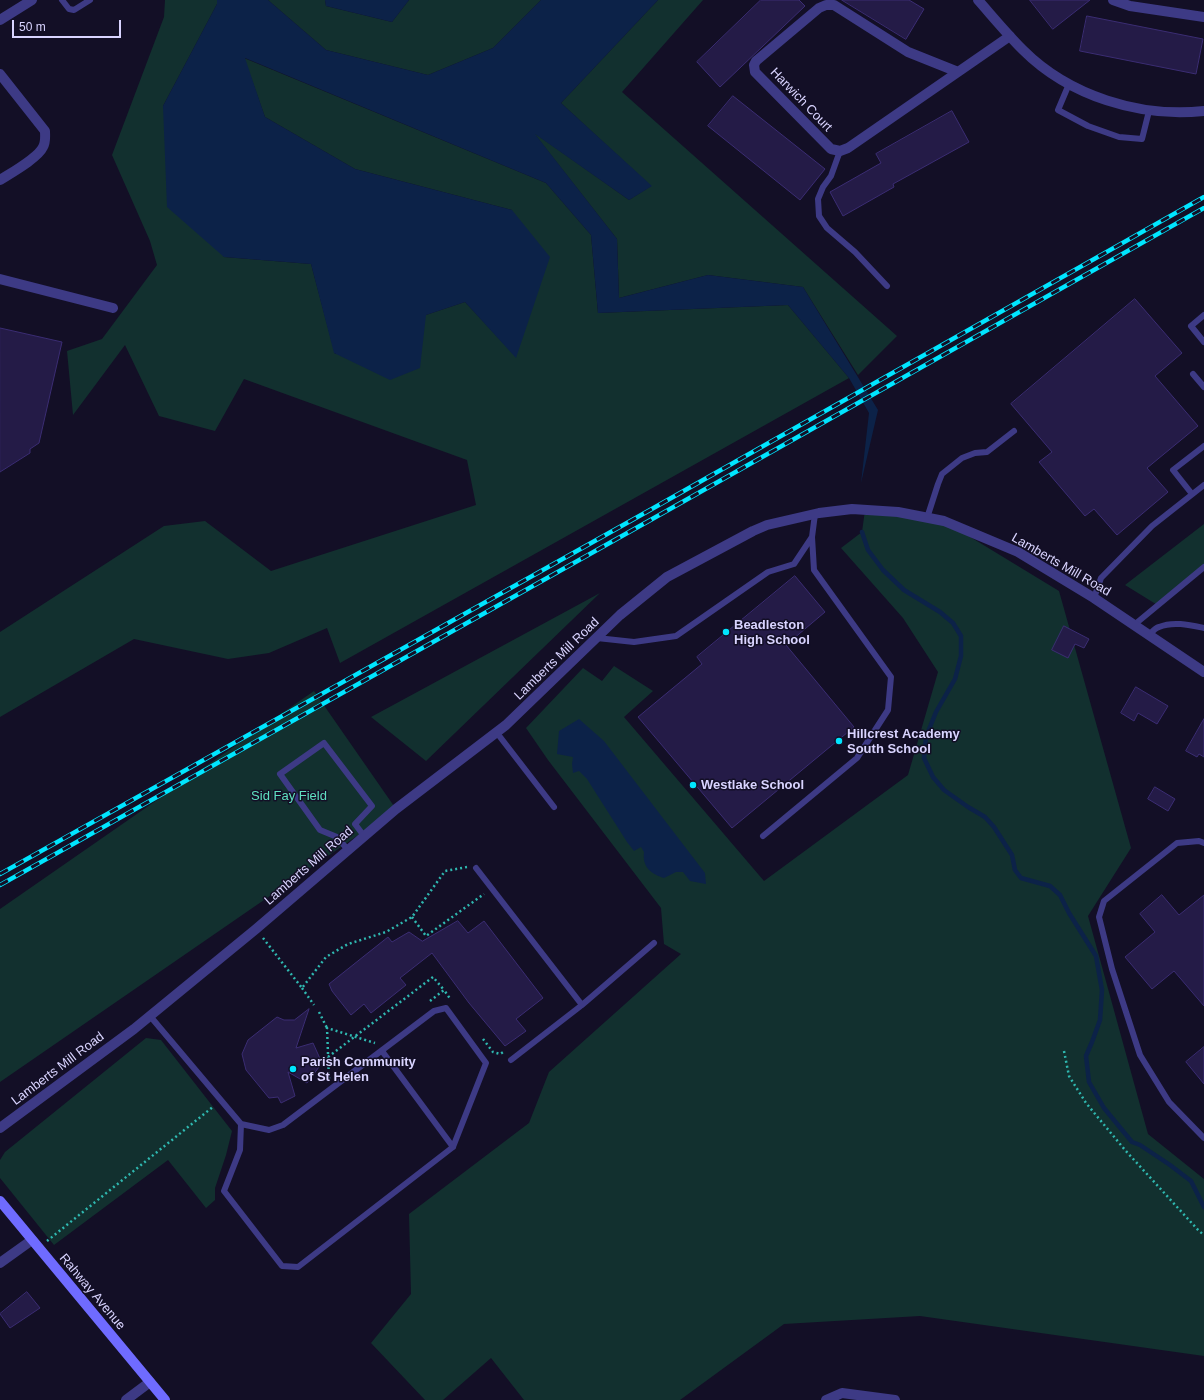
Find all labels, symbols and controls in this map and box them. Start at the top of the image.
scale bar [14,12,123,38]
text: 50 m [19,20,46,34]
street label: Harwich Court [767,65,835,135]
street label: Lamberts Mill Road [1009,530,1113,600]
street label: Lamberts Mill Road [511,614,603,704]
place label: Beadleston High School [734,617,810,648]
marker: Beadleston High School [721,627,731,637]
place label: Hillcrest Academy South School [847,726,960,757]
marker: Hillcrest Academy South School [834,736,844,746]
place label: Westlake School [701,777,804,793]
marker: Westlake School [688,780,698,790]
park label: Sid Fay Field [251,788,327,804]
street label: Lamberts Mill Road [262,823,356,909]
street label: Lamberts Mill Road [9,1029,107,1109]
place label: Parish Community of St Helen [301,1054,416,1085]
marker: Parish Community of St Helen [288,1064,298,1074]
street label: Rahway Avenue [56,1251,128,1333]

